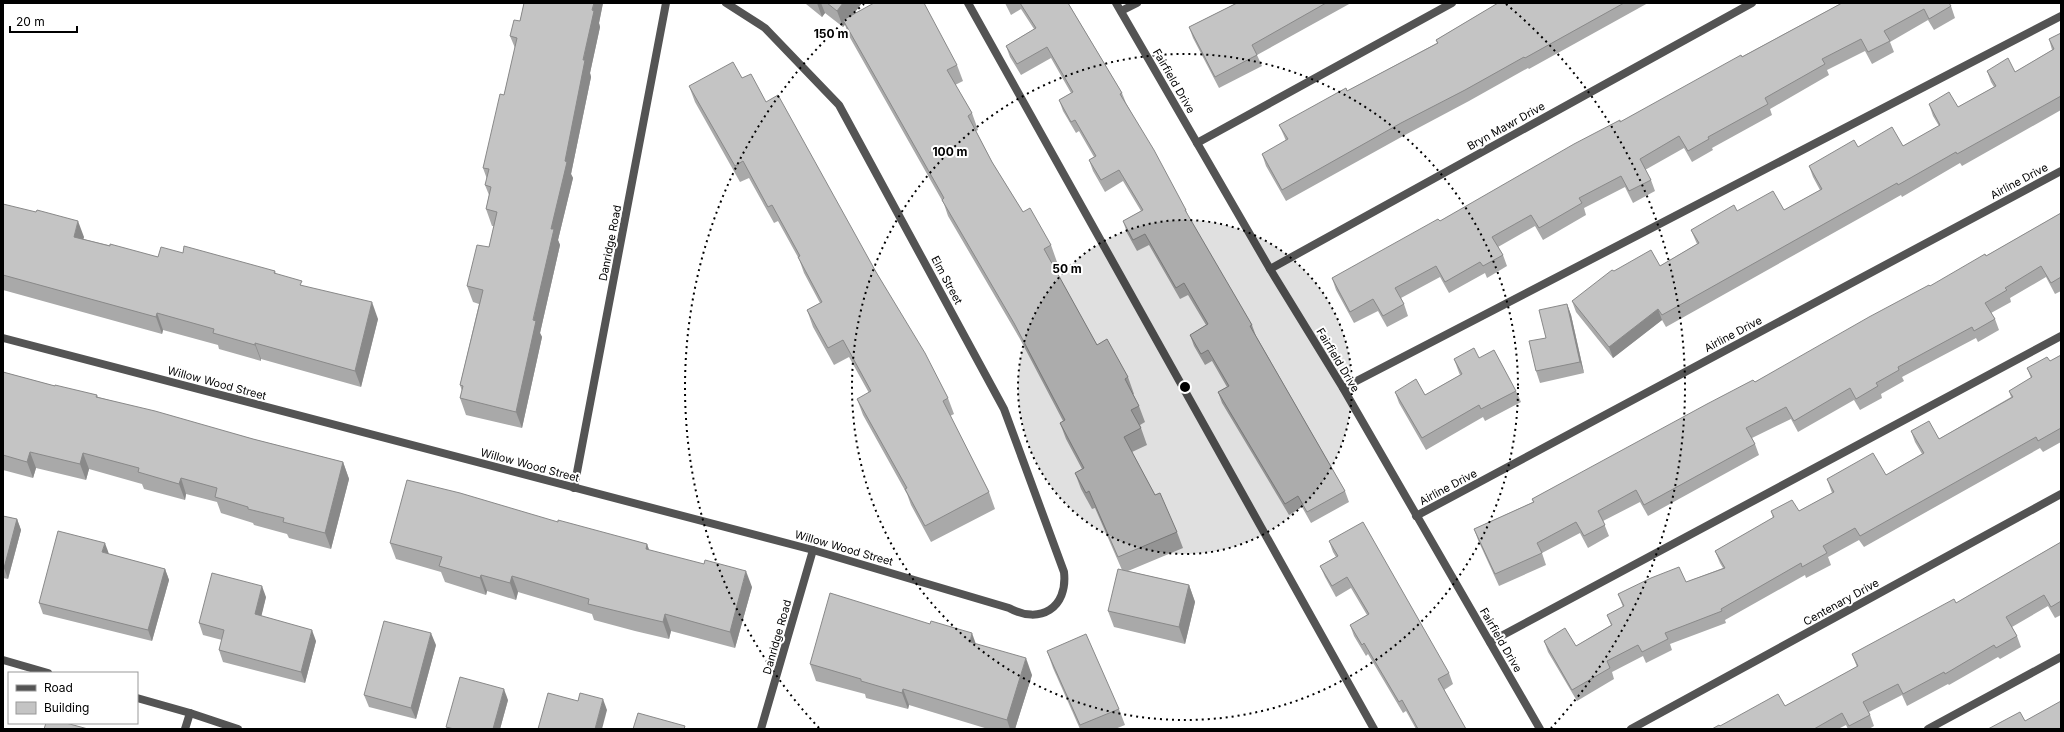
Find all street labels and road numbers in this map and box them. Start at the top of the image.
street label: Fairfield Drive [1150,46,1198,116]
street label: Bryn Mawr Drive [1465,99,1547,153]
street label: Airline Drive [1988,160,2050,202]
street label: Danridge Road [596,204,624,282]
street label: Elm Street [928,253,966,307]
street label: Airline Drive [1702,313,1764,355]
street label: Fairfield Drive [1313,325,1363,395]
street label: Willow Wood Street [166,363,268,403]
street label: Willow Wood Street [479,445,581,485]
street label: Airline Drive [1417,466,1479,508]
street label: Willow Wood Street [793,527,895,569]
street label: Centenary Drive [1801,575,1881,629]
street label: Danridge Road [760,598,794,676]
street label: Fairfield Drive [1477,605,1525,675]

